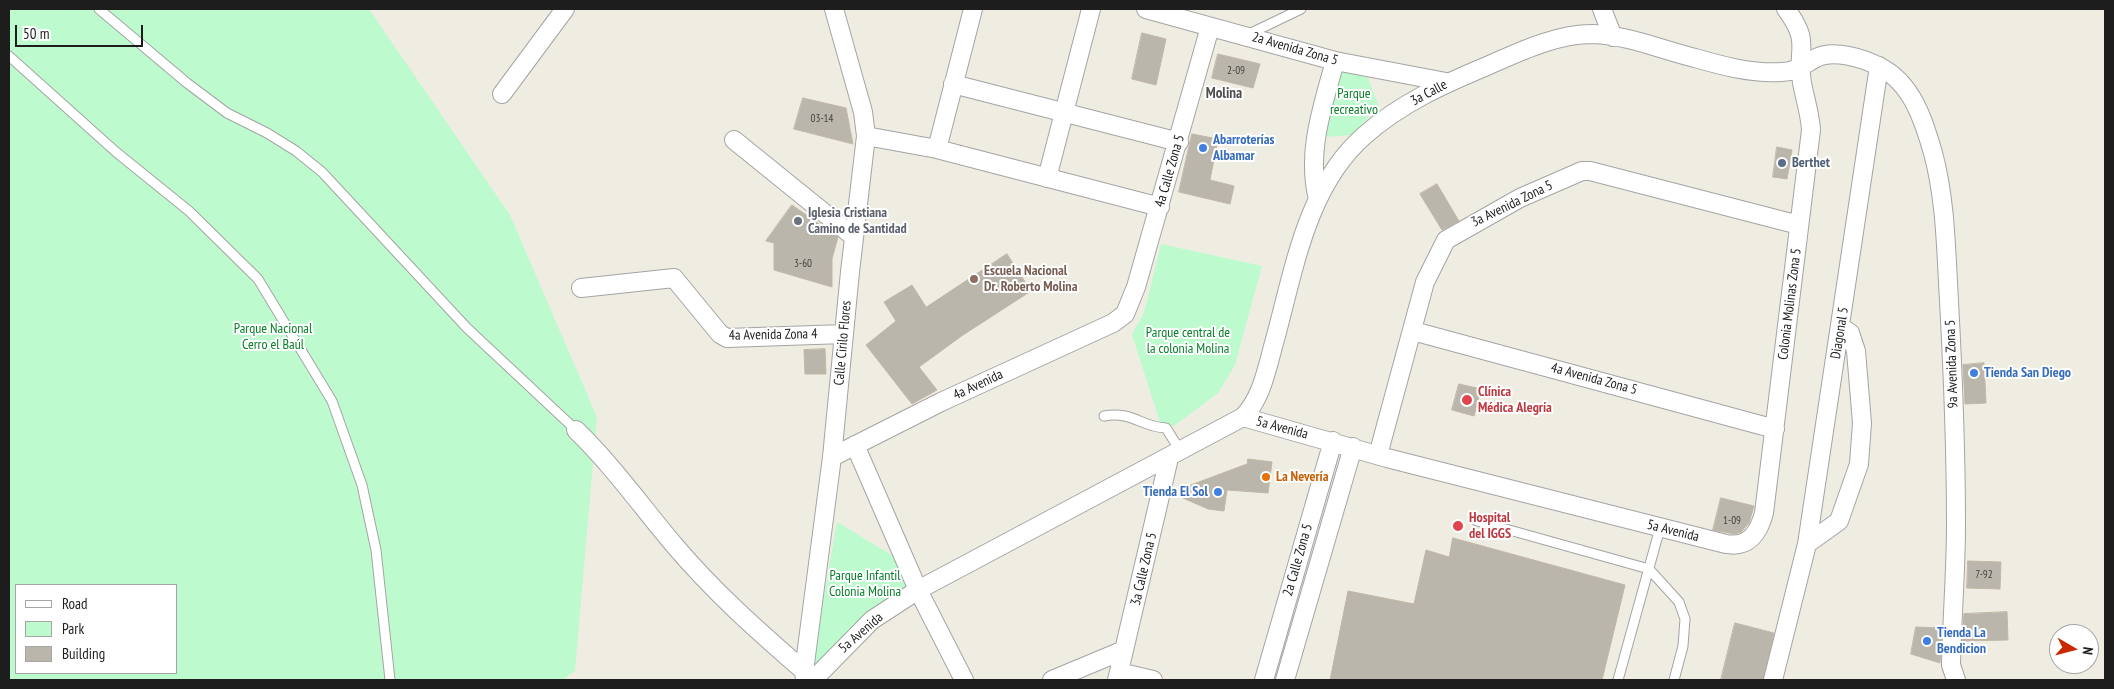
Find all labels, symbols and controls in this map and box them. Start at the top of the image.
scale bar [18,15,145,47]
text: 50 m [23,24,49,43]
street label: 2a Avenida Zona 5 [1250,29,1340,69]
house number: 2-09 [1227,64,1245,78]
street label: 3a Calle [1408,76,1450,110]
district label: Molina [1206,85,1242,103]
park label: Parque recreativo [1330,86,1378,118]
house number: 03-14 [810,112,834,126]
place label: Abarroterías Albamar [1213,132,1274,164]
street label: 4a Calle Zona 5 [1152,133,1188,209]
marker: Abarroterías Albamar [1197,142,1209,154]
place label: Berthet [1792,155,1830,171]
marker: Berthet [1776,157,1788,169]
street label: 3a Avenida Zona 5 [1468,177,1556,231]
place label: Iglesia Cristiana Camino de Santidad [808,205,907,238]
marker: Iglesia Cristiana Camino de Santidad [792,215,804,227]
street label: Colonia Molinas Zona 5 [1775,247,1805,361]
house number: 3-60 [794,257,812,271]
place label: Escuela Nacional Dr. Roberto Molina [984,263,1077,296]
marker: Escuela Nacional Dr. Roberto Molina [968,273,980,285]
street label: Calle Cirilo Flores [831,300,855,386]
street label: Diagonal 5 [1828,306,1852,360]
street label: 9a Avenida Zona 5 [1942,319,1962,409]
park label: Parque Nacional Cerro el Baúl [234,321,312,354]
park label: Parque central de la colonia Molina [1146,325,1230,358]
street label: 4a Avenida Zona 4 [728,326,818,344]
street label: 4a Avenida Zona 5 [1549,359,1639,399]
place label: Tienda San Diego [1984,365,2071,381]
street label: 4a Avenida [950,366,1006,404]
marker: Tienda San Diego [1968,367,1980,379]
place label: Clínica Médica Alegría [1478,384,1552,417]
marker: Clínica Médica Alegría [1460,393,1474,407]
street label: 5a Avenida [1254,413,1310,443]
place label: La Nevería [1276,469,1329,485]
marker: La Nevería [1260,471,1272,483]
place label: Tienda El Sol [1143,484,1208,500]
marker: Tienda El Sol [1212,486,1224,498]
place label: Hospital del IGGS [1469,510,1511,542]
house number: 1-09 [1723,514,1741,528]
street label: 5a Avenida [1645,516,1701,546]
marker: Hospital del IGGS [1451,519,1465,533]
street label: 2a Calle Zona 5 [1280,522,1316,598]
street label: 3a Calle Zona 5 [1127,531,1161,607]
park label: Parque Infantil Colonia Molina [829,568,901,600]
house number: 7-92 [1975,568,1993,582]
legend [15,584,178,674]
text: Road [62,594,88,613]
street label: 5a Avenida [835,609,887,657]
text: Park [62,619,84,638]
north arrow [2049,624,2099,674]
place label: Tienda La Bendicion [1937,625,1986,658]
marker: Tienda La Bendicion [1921,635,1933,647]
text: Building [62,644,105,663]
text: N [2078,646,2097,656]

